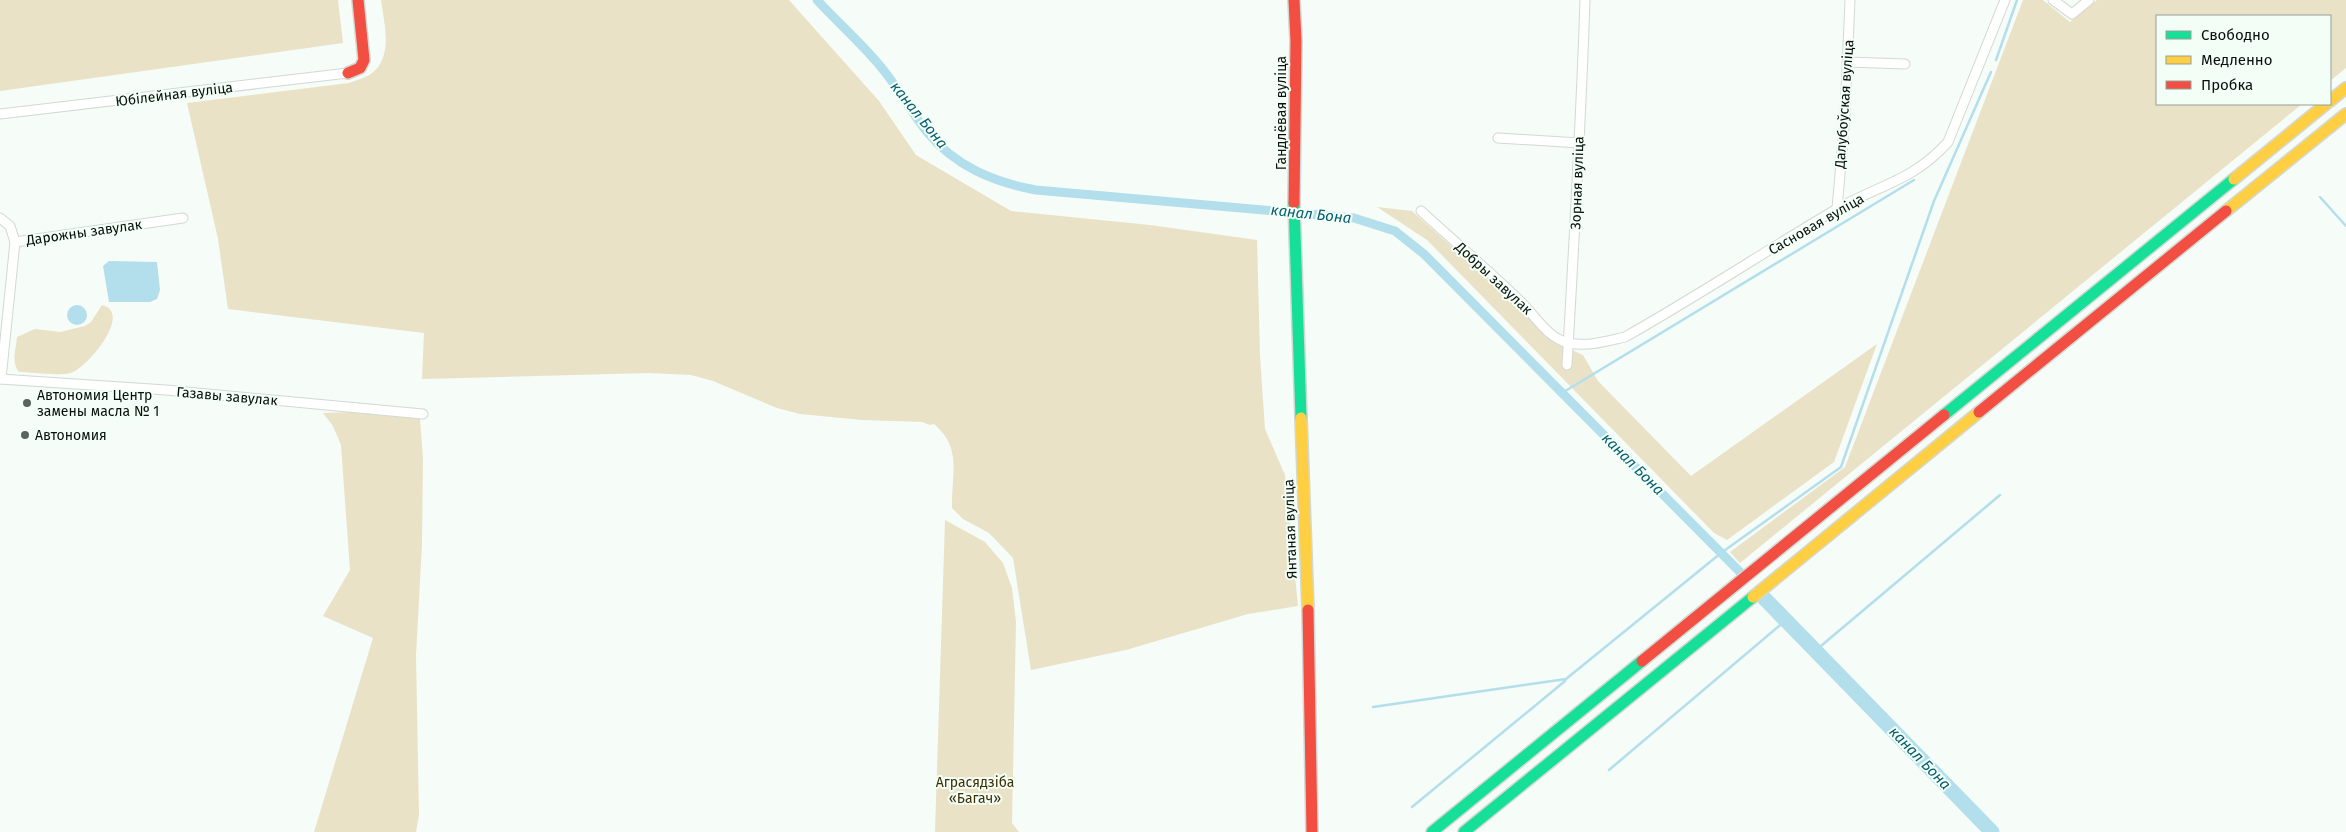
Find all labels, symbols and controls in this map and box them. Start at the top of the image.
legend [2156,15,2331,105]
text: Свободно [2201,26,2270,44]
street label: Далубоўская вуліца [1831,39,1857,170]
text: Медленно [2201,51,2273,69]
street label: Гандлёвая вуліца [1273,56,1290,170]
text: Пробка [2201,76,2253,94]
water label: канал Бона [887,78,951,152]
street label: Юбілейная вуліца [114,79,234,110]
street label: Зорная вуліца [1567,136,1588,230]
street label: Сасновая вуліца [1765,190,1867,259]
water label: канал Бона [1270,201,1352,227]
street label: Дарожны завулак [24,216,144,249]
street label: Добры завулак [1451,238,1536,319]
street label: Газавы завулак [176,384,279,409]
place label: Автономия Центр замены масла № 1 [37,387,159,420]
marker: Автономия Центр замены масла № 1 [21,397,33,409]
place label: Автономия [35,427,107,444]
marker: Автономия [19,429,31,441]
water label: канал Бона [1598,429,1668,499]
street label: Янтаная вуліца [1280,479,1301,579]
water label: канал Бона [1885,723,1955,793]
park label: Аграсядзіба «Багач» [936,774,1014,807]

